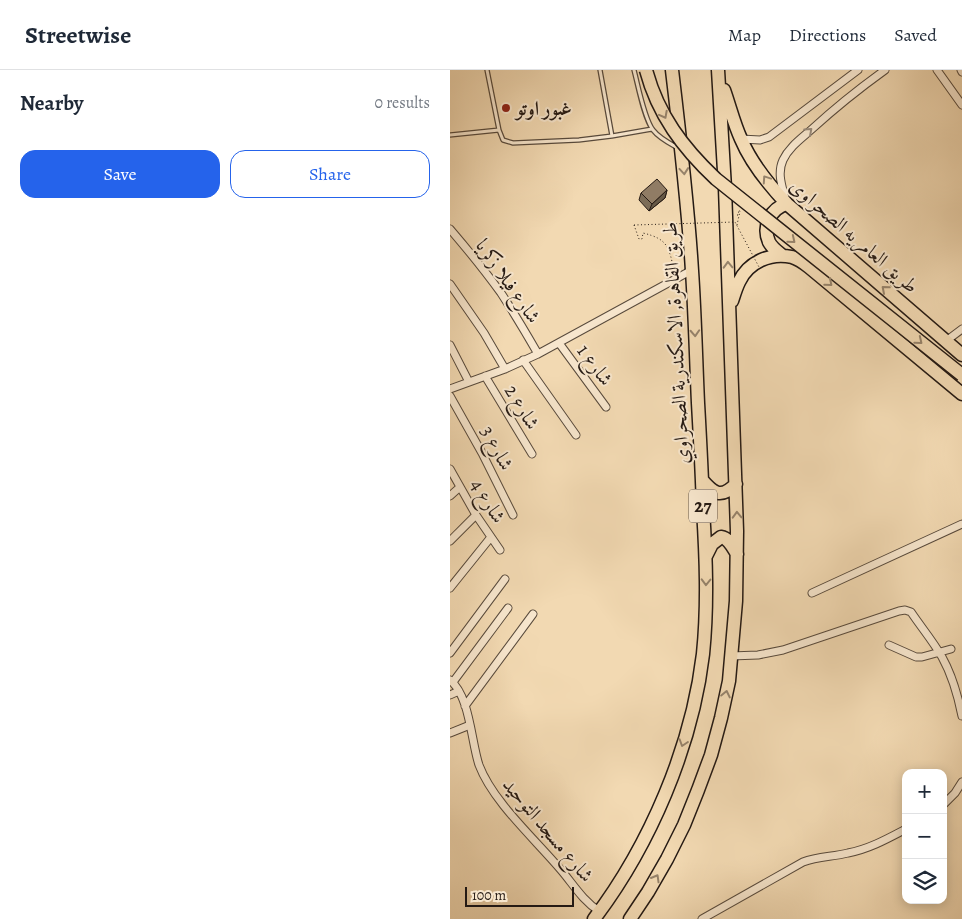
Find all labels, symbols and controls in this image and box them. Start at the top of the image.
text: Streetwise [25,19,131,51]
text: Map [728,23,761,47]
text: Directions [789,23,866,47]
text: Saved [894,23,937,47]
text: Nearby [20,89,83,117]
text: 0 results [374,92,430,114]
place label: غبور اوتو [514,95,572,122]
marker: غبور اوتو [500,102,512,114]
one-way arrow [658,110,668,119]
one-way arrow [804,128,813,137]
button: Save [20,150,220,198]
button: Share [230,150,430,198]
one-way arrow [678,167,689,175]
street label: طريق العامريه الصحراوى [784,172,924,300]
one-way arrow [763,175,772,185]
street label: طريق القاهرة, الاسكندرية الصحراوي [656,221,698,465]
street label: شارع فيلا زكريا [466,234,547,331]
one-way arrow [786,234,795,242]
one-way arrow [723,261,733,268]
one-way arrow [823,278,832,286]
one-way arrow [882,285,891,294]
one-way arrow [690,329,701,337]
one-way arrow [913,335,922,343]
street label: شارع 1 [567,339,619,394]
street label: شارع 2 [495,379,546,437]
street label: شارع 3 [471,421,520,477]
street label: شارع 4 [461,474,512,531]
road number: 27 [689,490,717,522]
one-way arrow [731,511,742,519]
one-way arrow [701,579,711,587]
one-way arrow [720,690,731,699]
one-way arrow [679,738,689,746]
map controls [902,769,947,904]
button: + [902,769,947,814]
street label: شارع مسجد التوحيد [493,772,600,891]
button: − [902,814,947,859]
button: layers [902,859,947,904]
one-way arrow [650,874,660,883]
scale bar [465,884,574,907]
text: 100 m [472,886,506,905]

